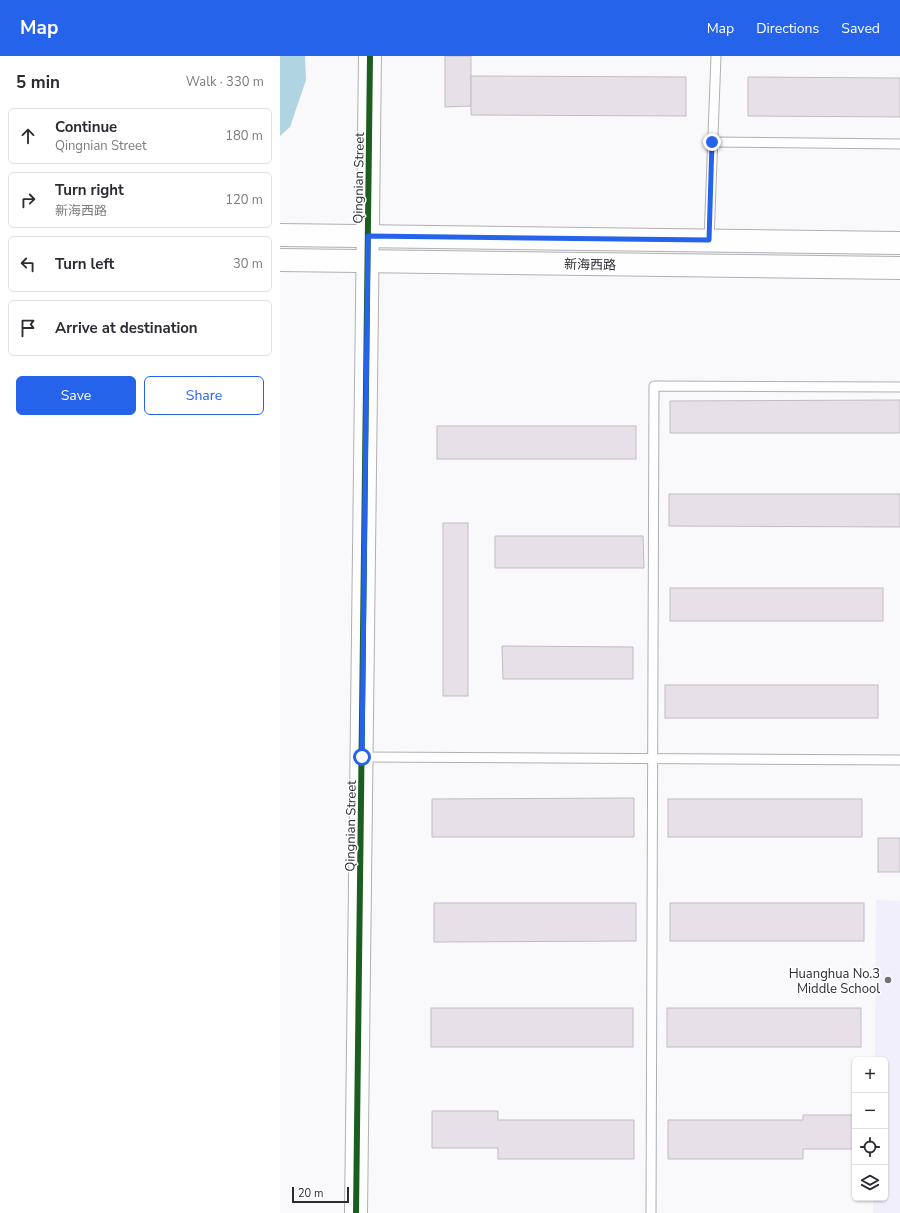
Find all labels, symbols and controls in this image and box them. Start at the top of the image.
text: Map [20,15,58,41]
text: Map [707,19,734,38]
text: Directions [756,19,819,38]
text: Saved [841,19,880,38]
text: 5 min [16,71,60,94]
text: Walk · 330 m [186,73,264,91]
text: Continue [55,117,117,137]
icon: ahead [17,125,39,147]
text: 180 m [225,127,263,145]
street label: Qingnian Street [349,132,369,224]
route end [703,133,721,151]
text: Qingnian Street [55,137,146,155]
text: Turn right [55,180,124,200]
icon: right [17,189,39,211]
text: 120 m [225,191,263,209]
text: 新海西路 [55,202,107,220]
icon: left [17,253,39,275]
text: Turn left [55,254,114,274]
text: 30 m [233,255,263,273]
street label: 新海西路 [564,256,616,274]
icon: arrive [17,317,39,339]
text: Arrive at destination [55,318,198,338]
button: Save [16,376,136,415]
button: Share [144,376,264,415]
route start [353,748,371,766]
street label: Qingnian Street [341,780,361,872]
place label: Huanghua No.3 Middle School [789,965,880,998]
marker: Huanghua No.3 Middle School [883,975,893,985]
map controls [852,1057,888,1201]
button: + [852,1057,888,1093]
button: − [852,1093,888,1129]
button: locate [852,1129,888,1165]
button: layers [852,1165,888,1201]
scale bar [292,1185,349,1204]
text: 20 m [298,1186,323,1201]

